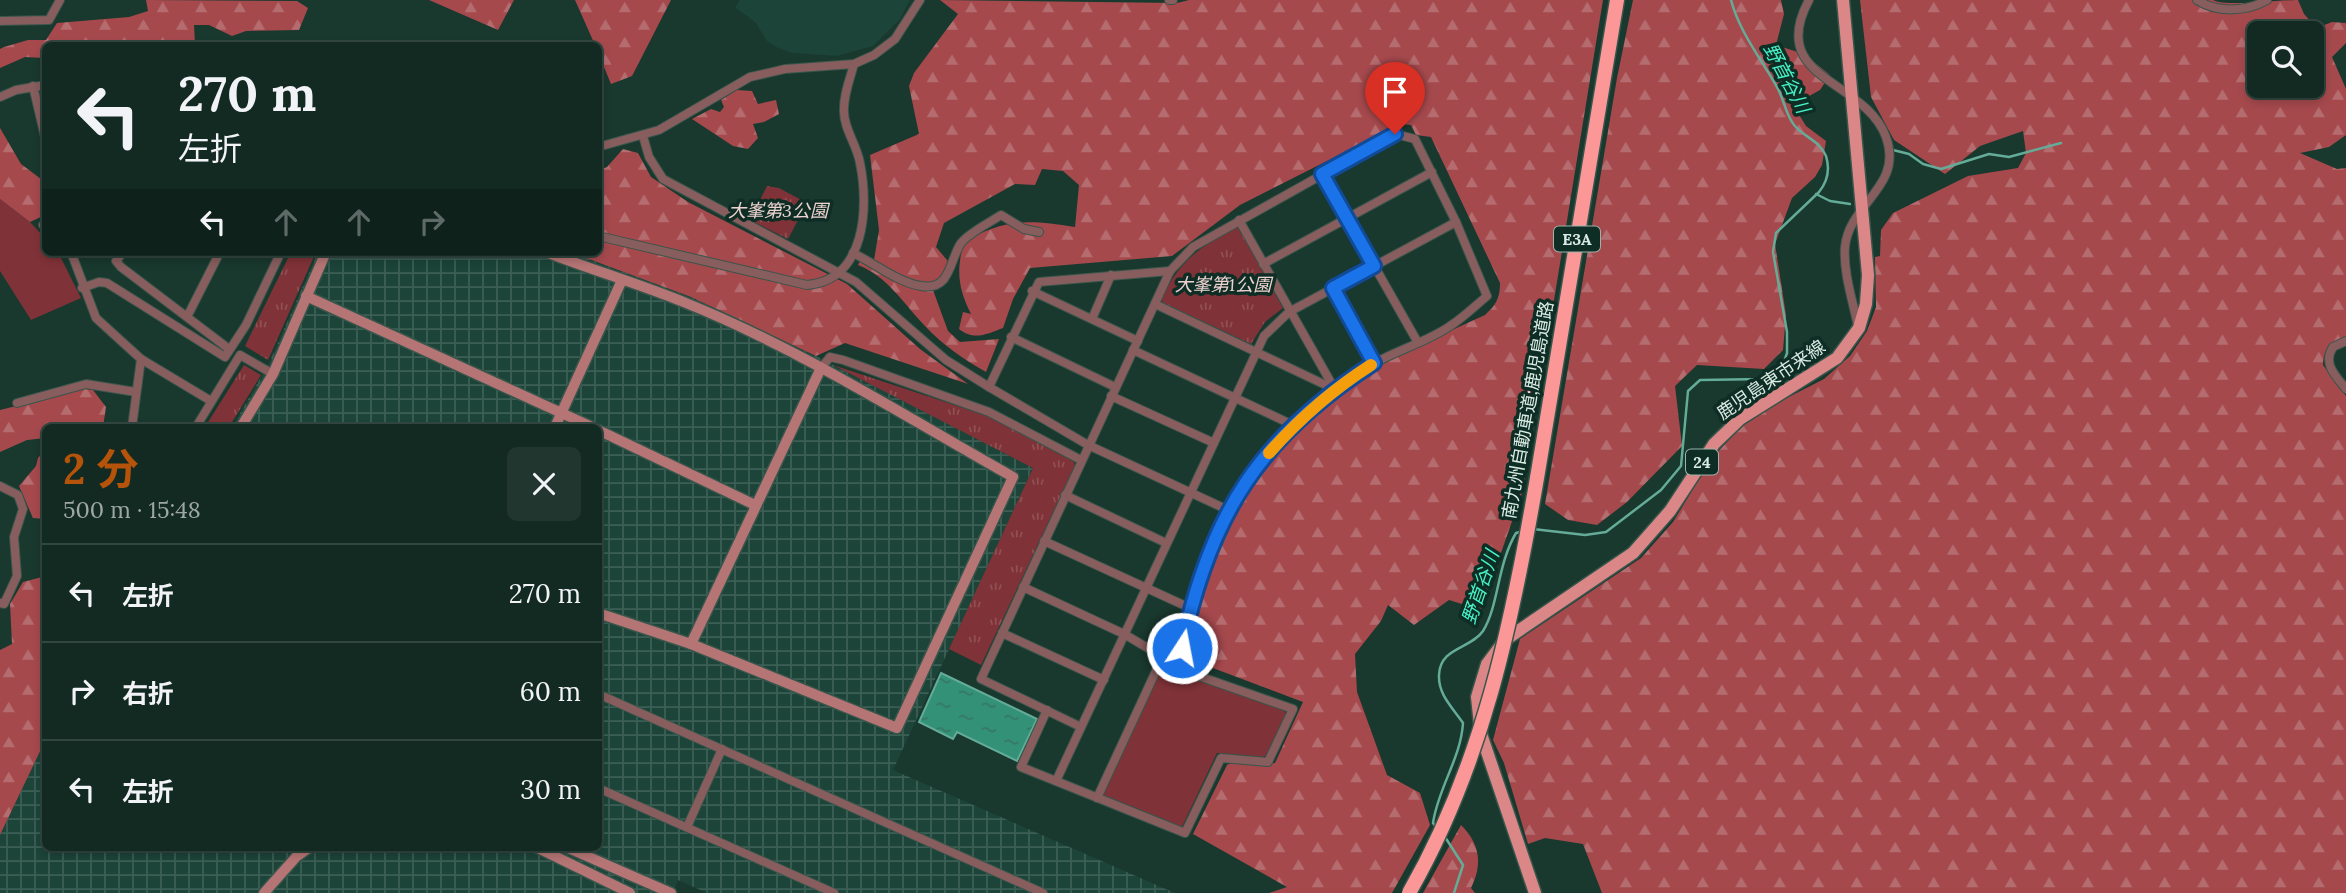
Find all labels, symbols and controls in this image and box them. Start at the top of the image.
map controls [2247,21,2324,98]
button: search [2247,21,2324,98]
water label: 野首谷川 [1759,39,1816,119]
text: 270 m [178,62,316,124]
pin [1365,62,1425,134]
icon: left [63,70,154,161]
icon: arrive [1376,73,1414,111]
text: 左折 [178,128,242,169]
park label: 大峯第3公園 [728,199,831,222]
icon: left [194,203,232,241]
icon: ahead [267,203,305,241]
icon: ahead [340,203,378,241]
icon: right [413,203,451,241]
road number: E3A [1554,227,1600,252]
park label: 大峯第1公園 [1175,273,1274,296]
street label: 南九州自動車道;鹿児島道路 [1497,299,1558,521]
street label: 鹿児島東市来線 [1712,335,1829,424]
text: 2 分 [63,442,138,496]
button: close [507,447,581,521]
road number: 24 [1686,449,1718,475]
text: 500 m · 15:48 [63,495,201,524]
water label: 野首谷川 [1456,545,1504,627]
icon: left [63,574,101,612]
text: 270 m [509,577,581,610]
text: 左折 [122,579,174,612]
position arrow [1145,611,1219,685]
icon: right [63,672,101,710]
text: 60 m [520,675,581,708]
text: 右折 [122,677,174,710]
icon: left [63,770,101,808]
text: 30 m [520,773,581,806]
text: 左折 [122,775,174,808]

